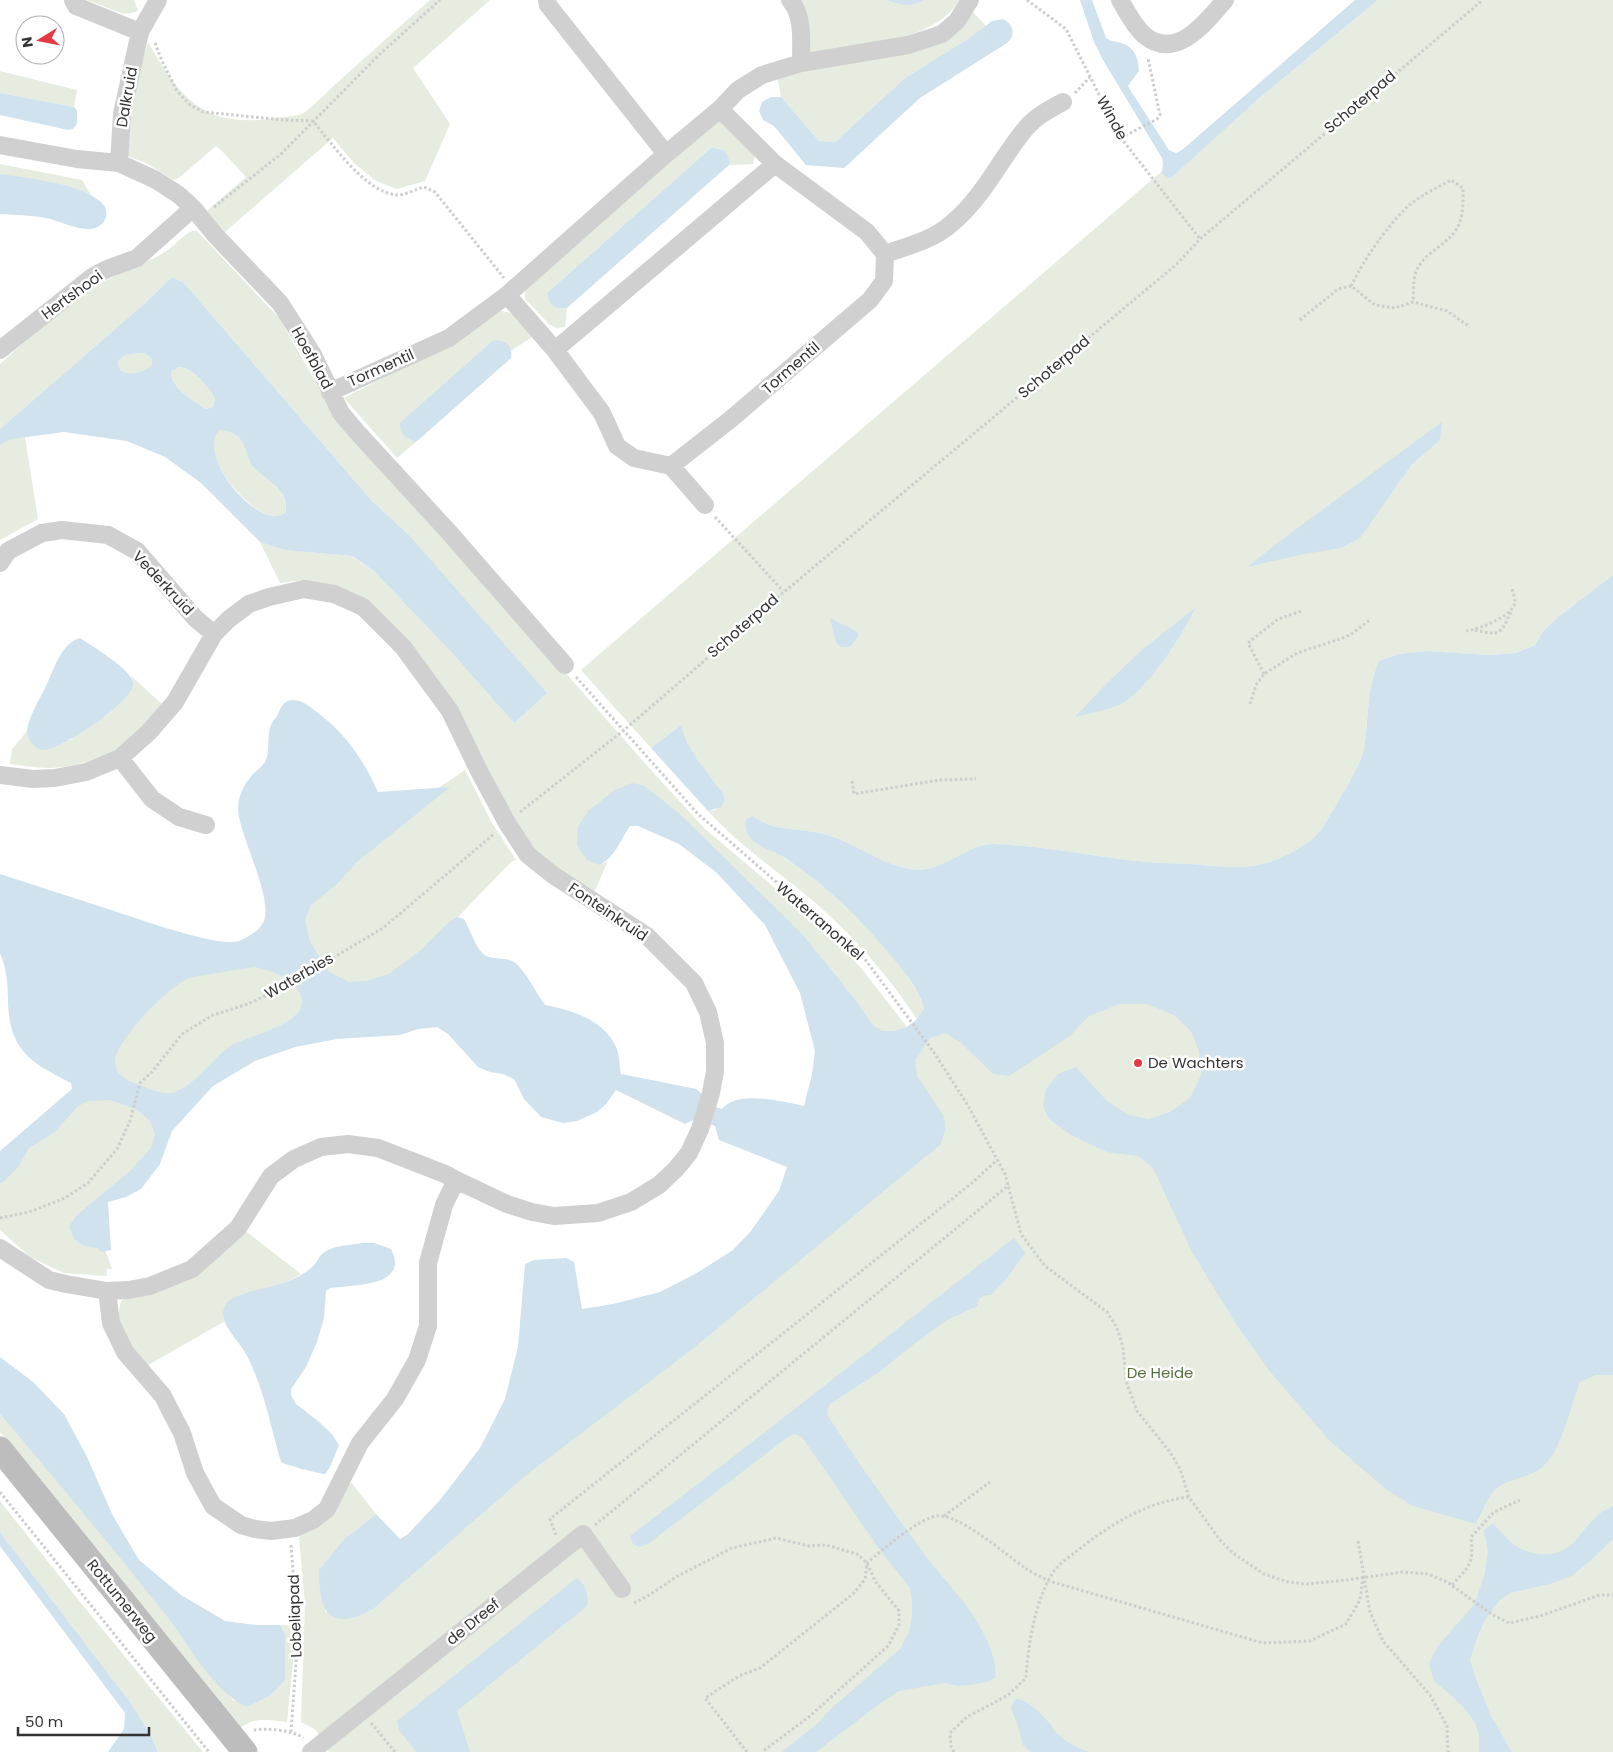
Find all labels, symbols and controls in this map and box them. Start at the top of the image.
north arrow [15,15,65,65]
text: N [16,35,38,49]
street label: Dalkruid [111,65,142,129]
street label: Schoterpad [1319,65,1400,138]
street label: Winde [1092,92,1133,144]
street label: Hertshooi [37,265,107,324]
street label: Hoefblad [287,323,338,393]
street label: Schoterpad [1013,330,1094,403]
street label: Tormentil [757,337,824,399]
street label: Tormentil [344,344,417,391]
street label: Vederkruid [128,546,199,620]
street label: Schoterpad [703,589,783,662]
street label: Waterranonkel [772,876,869,965]
street label: Fonteinkruid [564,877,652,946]
street label: Waterbies [261,947,337,1004]
place label: De Wachters [1148,1052,1244,1073]
marker: De Wachters [1132,1057,1144,1069]
park label: De Heide [1127,1362,1193,1383]
street label: Rottumerweg [82,1555,162,1647]
street label: Lobeliapad [283,1574,306,1658]
street label: de Dreef [442,1594,504,1650]
scale bar [18,1704,149,1736]
text: 50 m [25,1711,63,1732]

